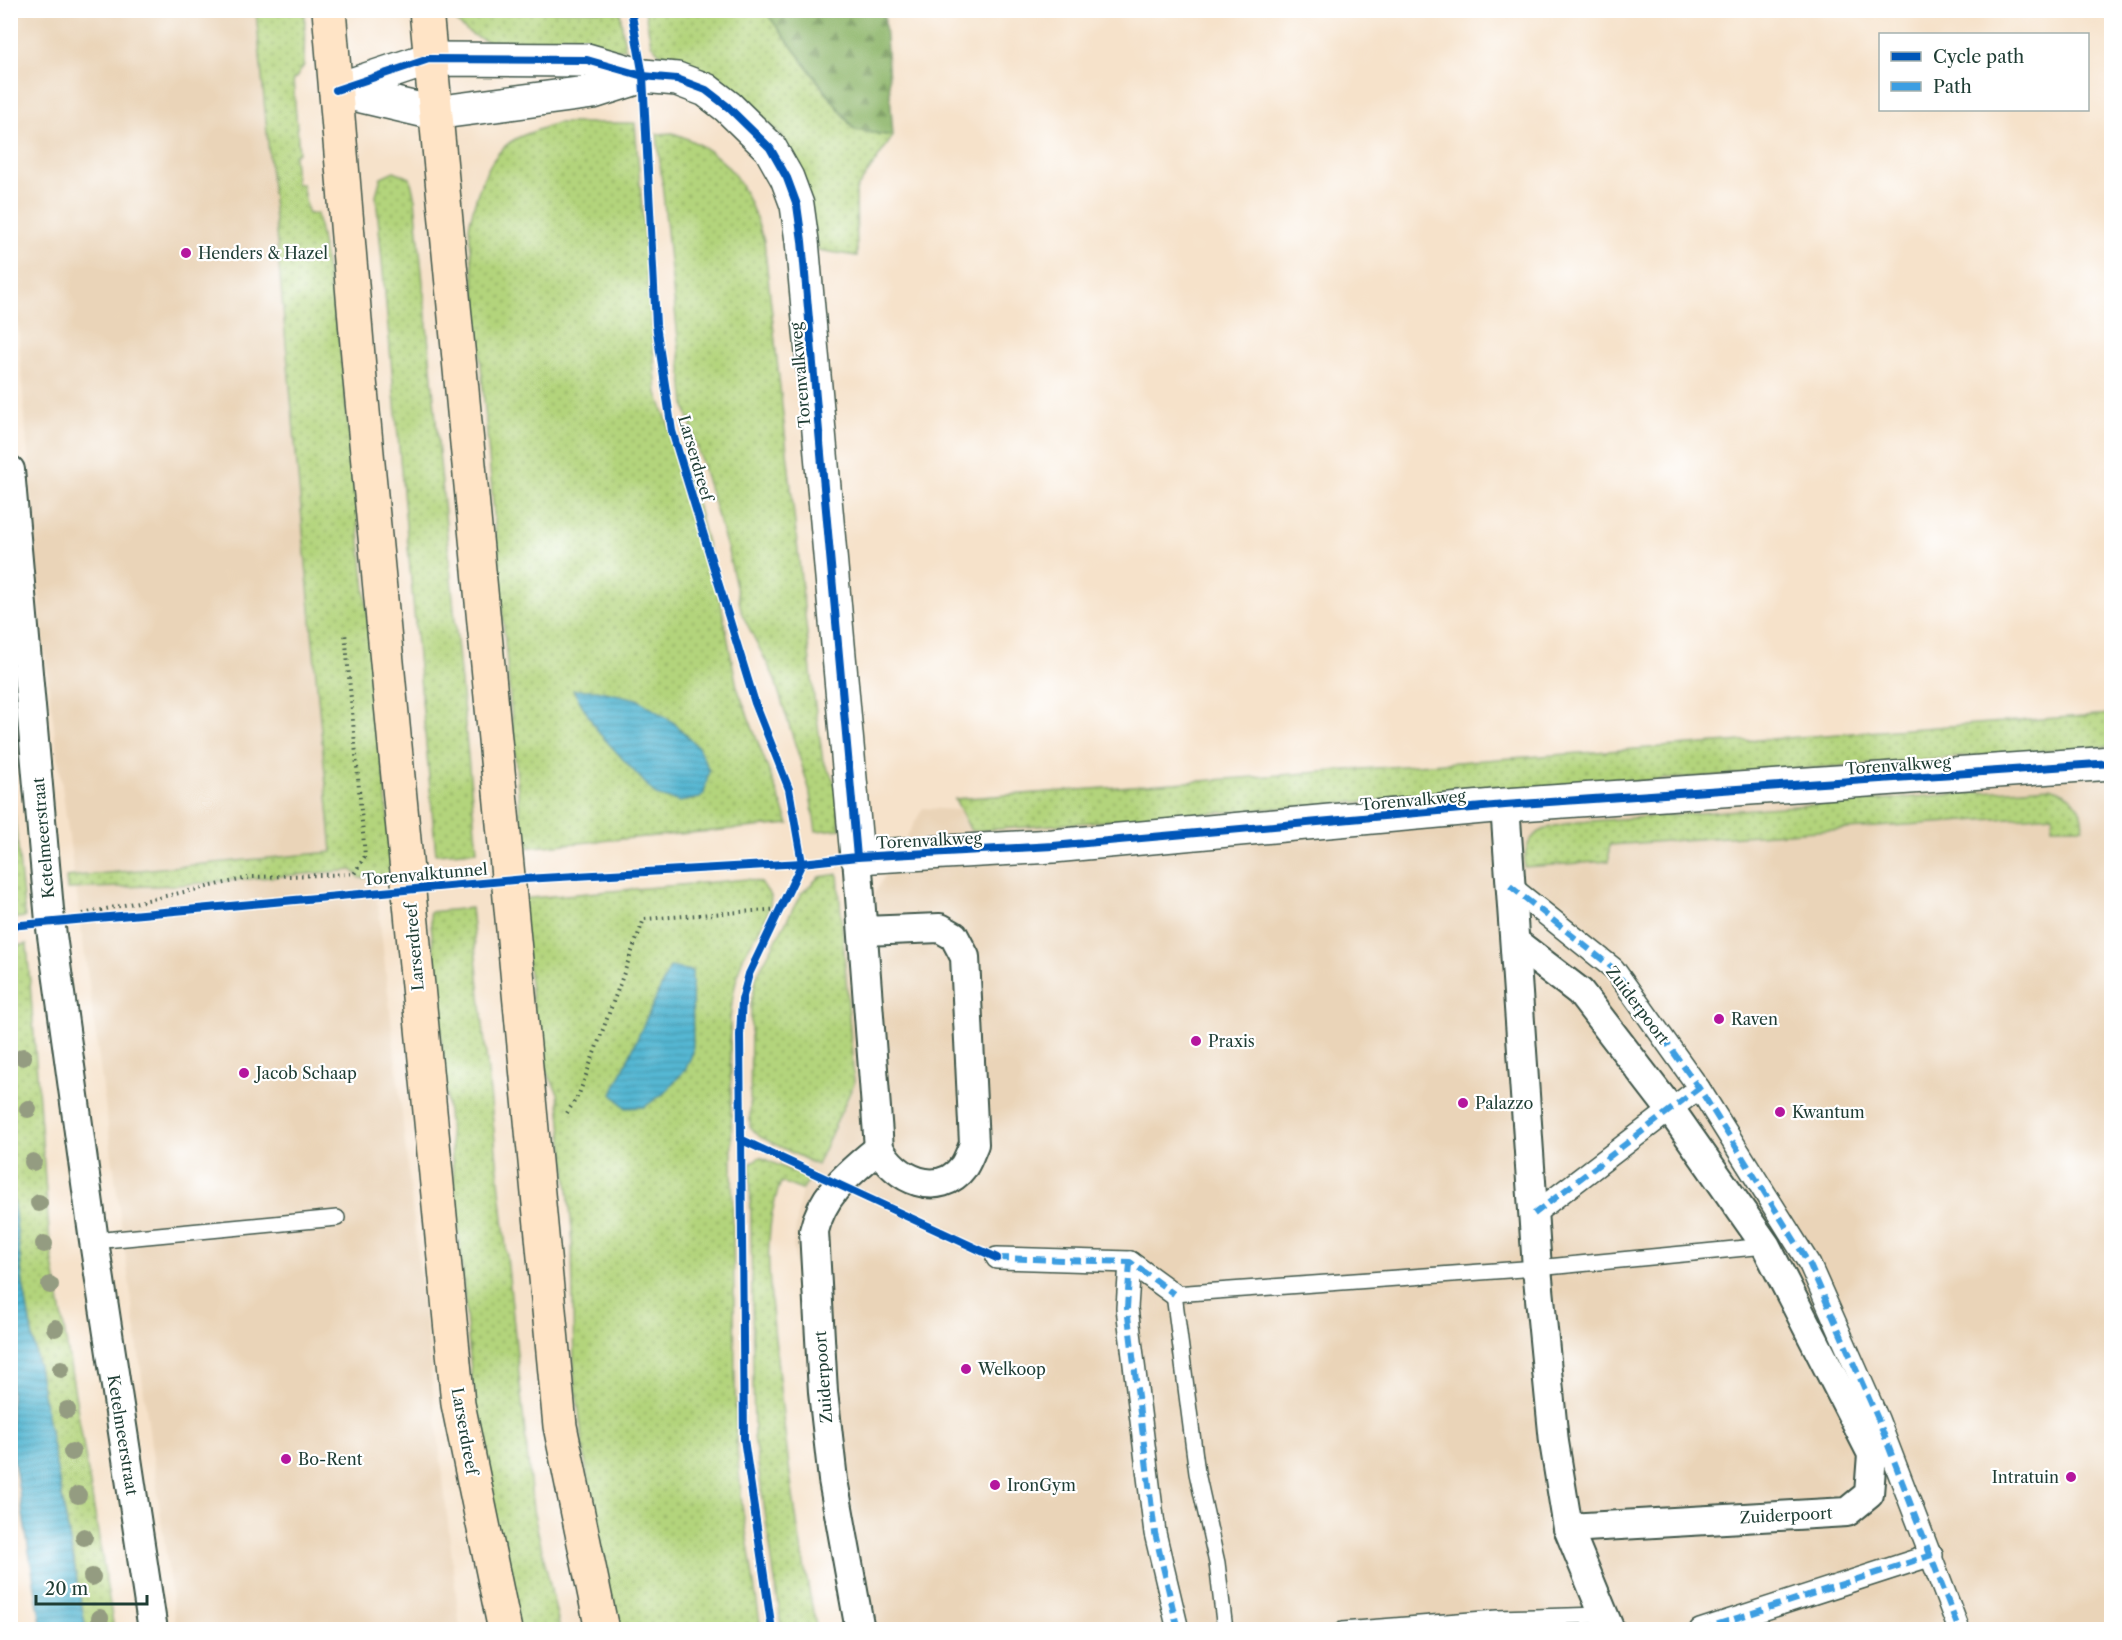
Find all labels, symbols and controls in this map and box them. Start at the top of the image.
legend [1879,33,2089,111]
text: Cycle path [1933,46,2024,68]
text: Path [1933,76,1972,98]
place label: Henders & Hazel [198,243,328,263]
marker: Henders & Hazel [179,246,193,260]
street label: Torenvalkweg [785,321,815,429]
street label: Larserdreef [674,413,718,505]
street label: Torenvalkweg [1845,751,1952,779]
street label: Ketelmeerstraat [28,776,58,899]
street label: Torenvalkweg [1359,785,1467,815]
street label: Torenvalkweg [876,827,983,853]
street label: Torenvalktunnel [362,859,488,889]
street label: Larserdreef [400,900,428,992]
street label: Zuiderpoort [1602,962,1674,1048]
place label: Raven [1731,1009,1778,1029]
marker: Raven [1712,1012,1726,1026]
place label: Praxis [1208,1031,1255,1051]
marker: Praxis [1189,1034,1203,1048]
place label: Jacob Schaap [253,1063,357,1083]
marker: Jacob Schaap [237,1066,251,1080]
place label: Palazzo [1475,1093,1533,1113]
marker: Palazzo [1456,1096,1470,1110]
place label: Kwantum [1792,1102,1865,1122]
marker: Kwantum [1773,1105,1787,1119]
street label: Zuiderpoort [810,1330,836,1424]
place label: Welkoop [977,1359,1046,1379]
marker: Welkoop [959,1362,973,1376]
street label: Ketelmeerstraat [104,1373,142,1497]
street label: Larserdreef [448,1386,483,1478]
place label: Bo-Rent [298,1449,363,1469]
marker: Bo-Rent [279,1452,293,1466]
place label: Intratuin [1992,1467,2059,1487]
marker: Intratuin [2064,1470,2078,1484]
place label: IronGym [1007,1475,1076,1495]
marker: IronGym [988,1478,1002,1492]
street label: Zuiderpoort [1739,1503,1833,1527]
scale bar [36,1568,147,1606]
text: 20 m [45,1578,89,1600]

